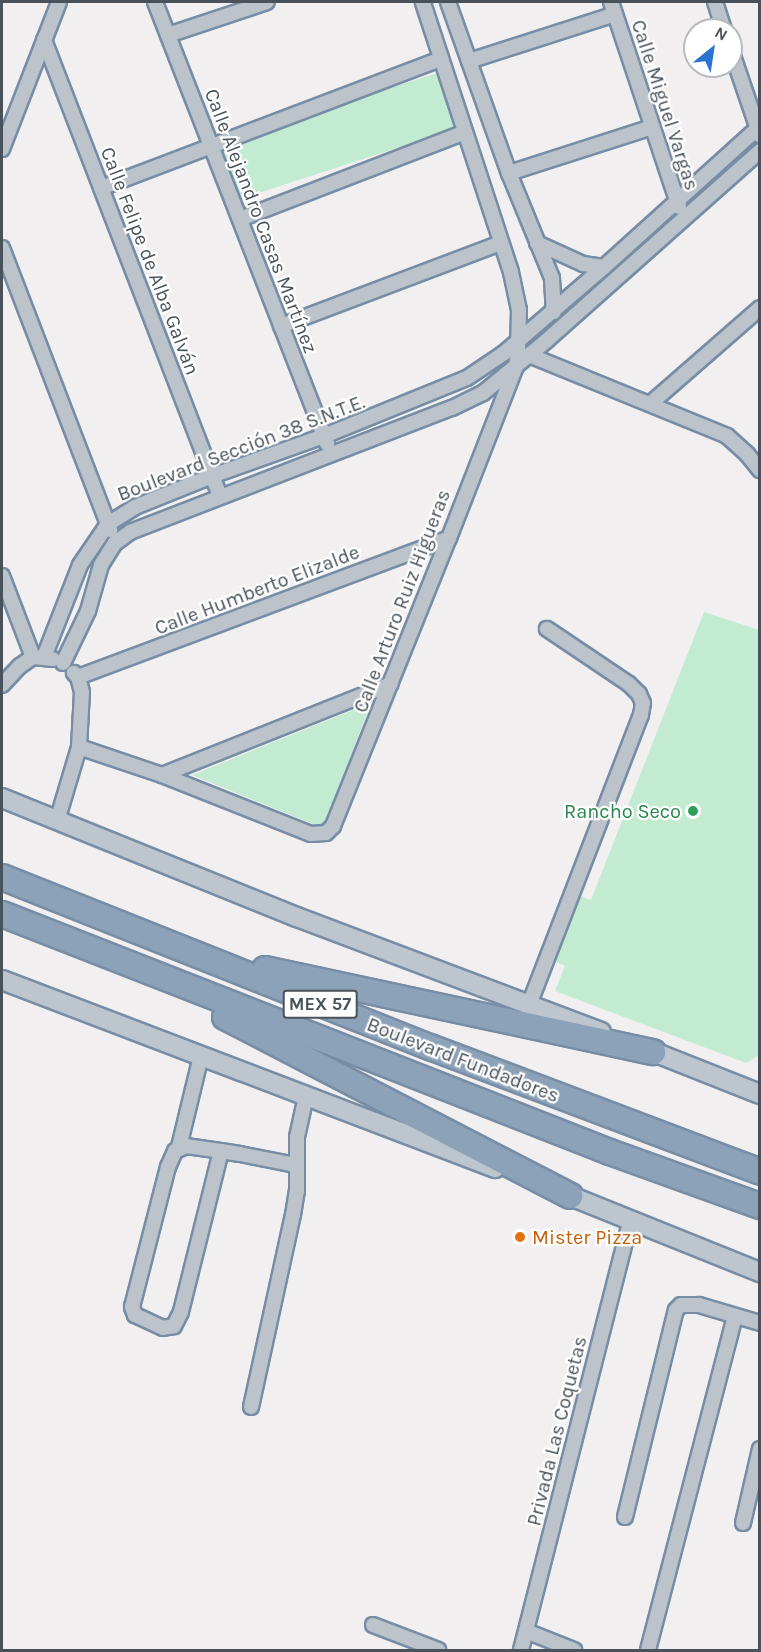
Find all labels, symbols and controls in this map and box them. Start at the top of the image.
street label: Calle Miguel Vargas [626,17,704,193]
north arrow [683,18,743,78]
text: N [712,23,731,45]
street label: Calle Alejandro Casas Martínez [199,85,323,357]
street label: Calle Felipe de Alba Galván [95,144,205,378]
street label: Boulevard Sección 38 S.N.T.E. [114,390,368,506]
street label: Calle Arturo Ruiz Higueras [348,486,456,716]
street label: Calle Humberto Elizalde [151,540,363,640]
place label: Rancho Seco [564,799,681,823]
marker: Rancho Seco [686,804,700,818]
road number: MEX 57 [282,989,358,1019]
street label: Boulevard Fundadores [363,1012,563,1108]
place label: Mister Pizza [532,1225,642,1249]
marker: Mister Pizza [513,1230,527,1244]
street label: Privada Las Coquetas [522,1334,592,1528]

